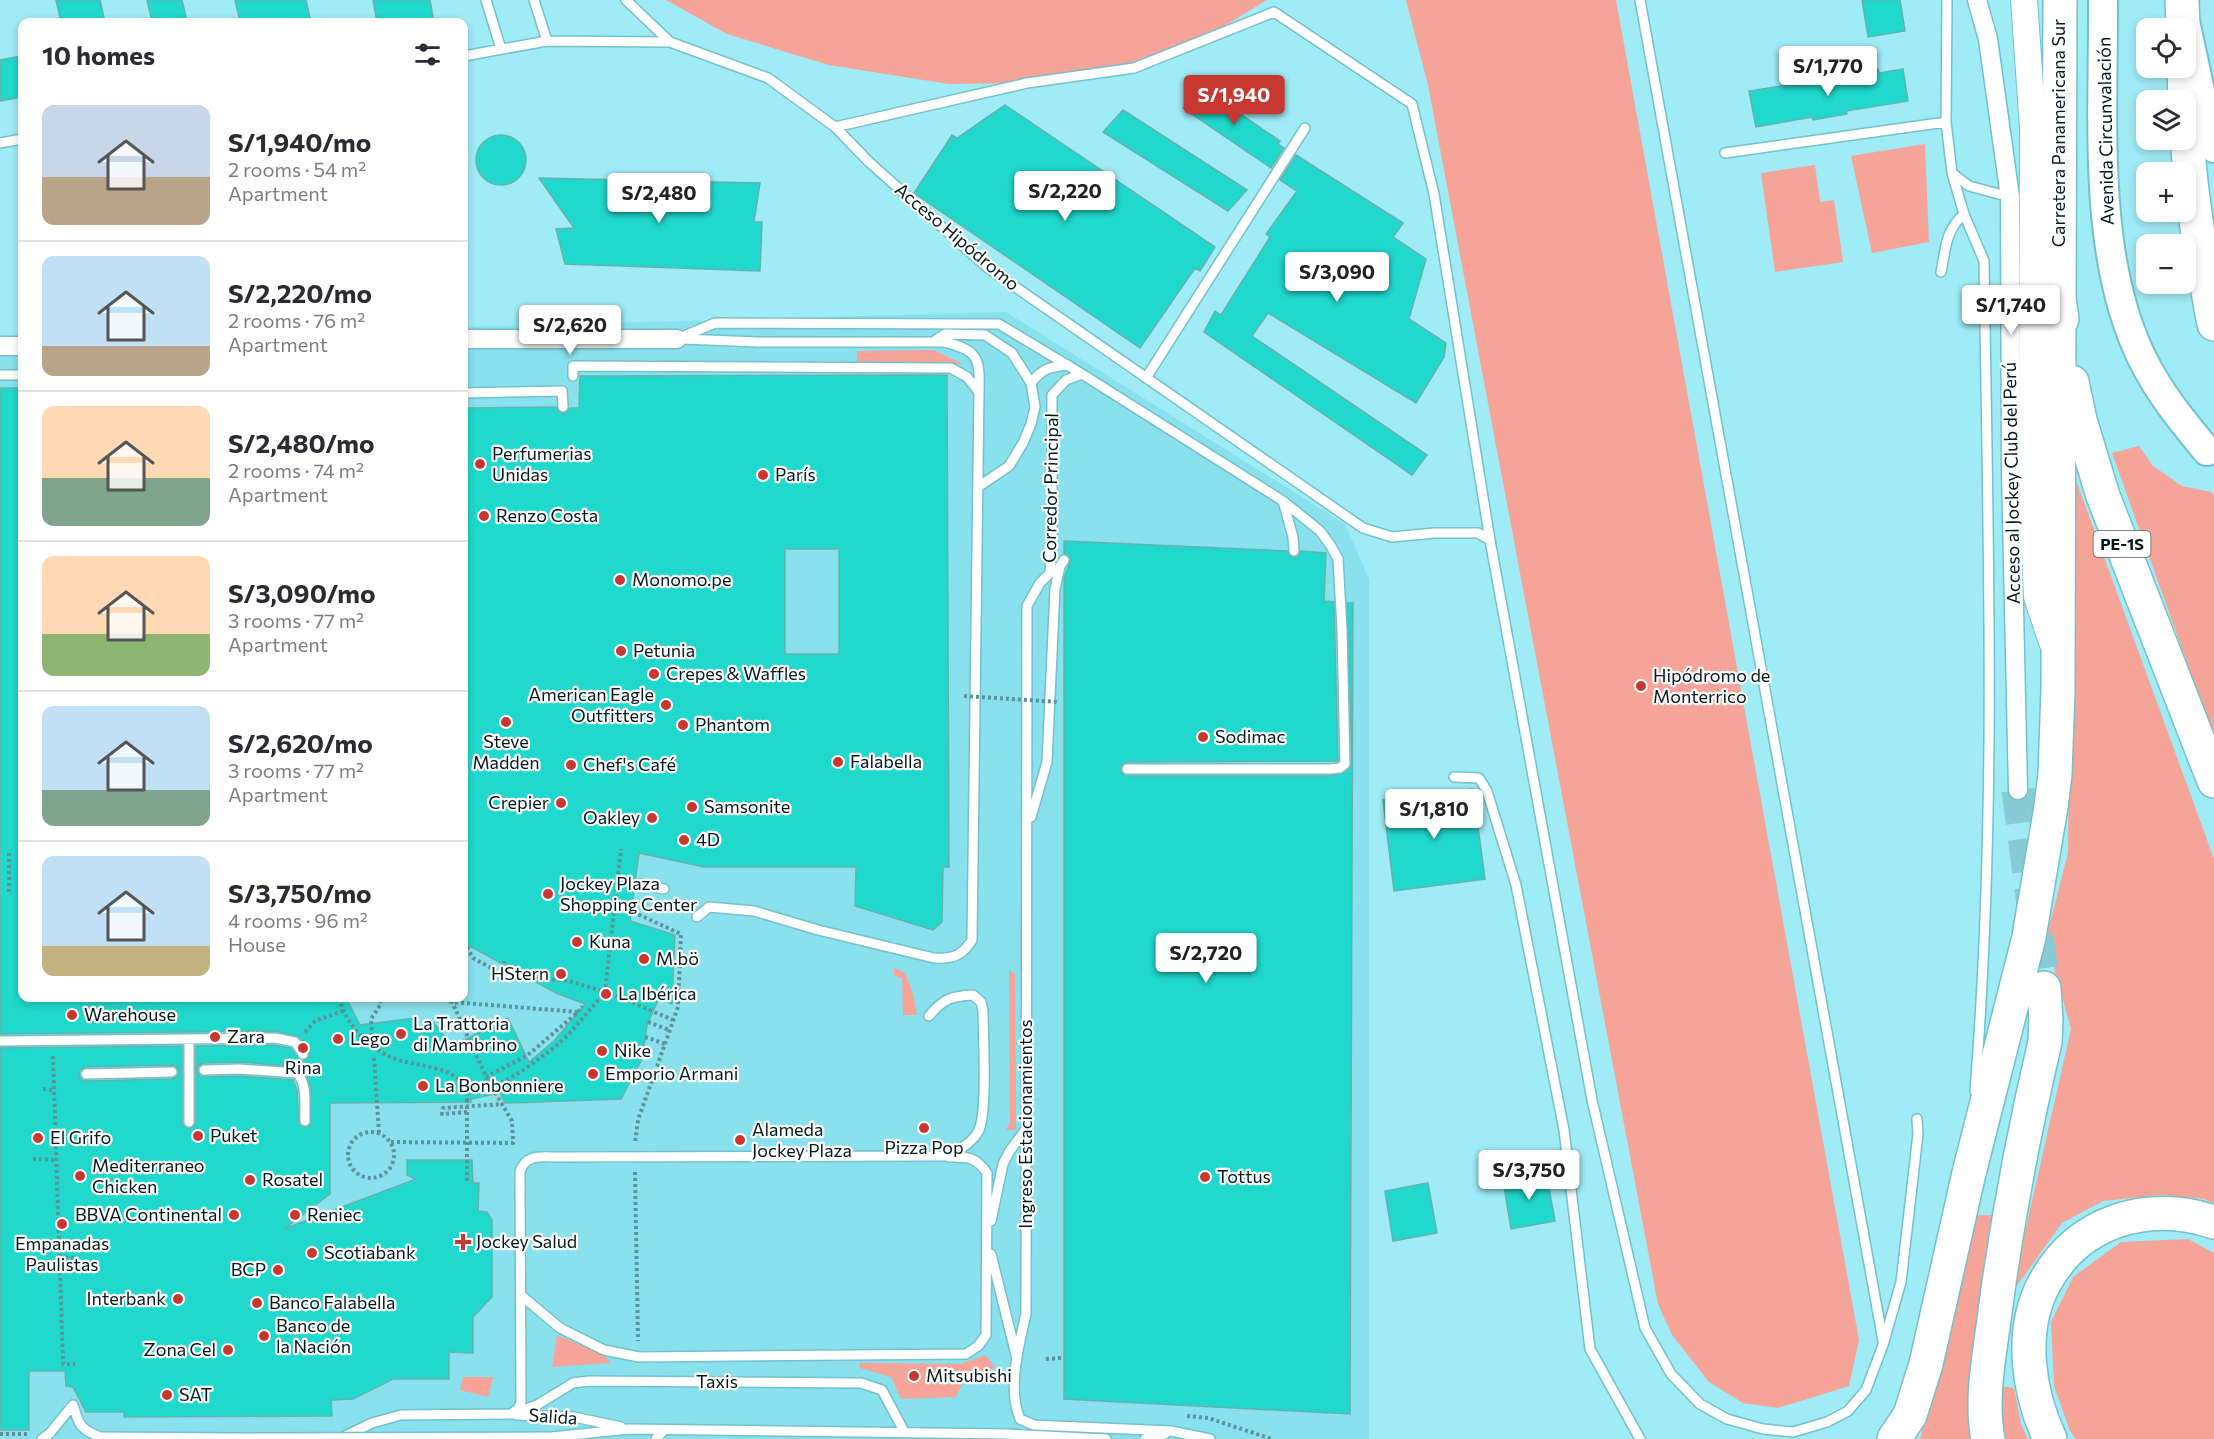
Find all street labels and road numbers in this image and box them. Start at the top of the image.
street label: Carretera Panamericana Sur [2047,19,2069,247]
street label: Avenida Circunvalación [2092,37,2118,225]
street label: Acceso Hipódromo [891,178,1024,295]
street label: Acceso al Jockey Club del Perú [1998,362,2024,604]
street label: Corredor Principal [1038,413,1062,563]
road number: PE-1S [2094,531,2150,557]
street label: Ingreso Estacionamientos [1014,1019,1036,1229]
street label: Taxis [696,1370,738,1392]
street label: Salida [528,1403,578,1429]

